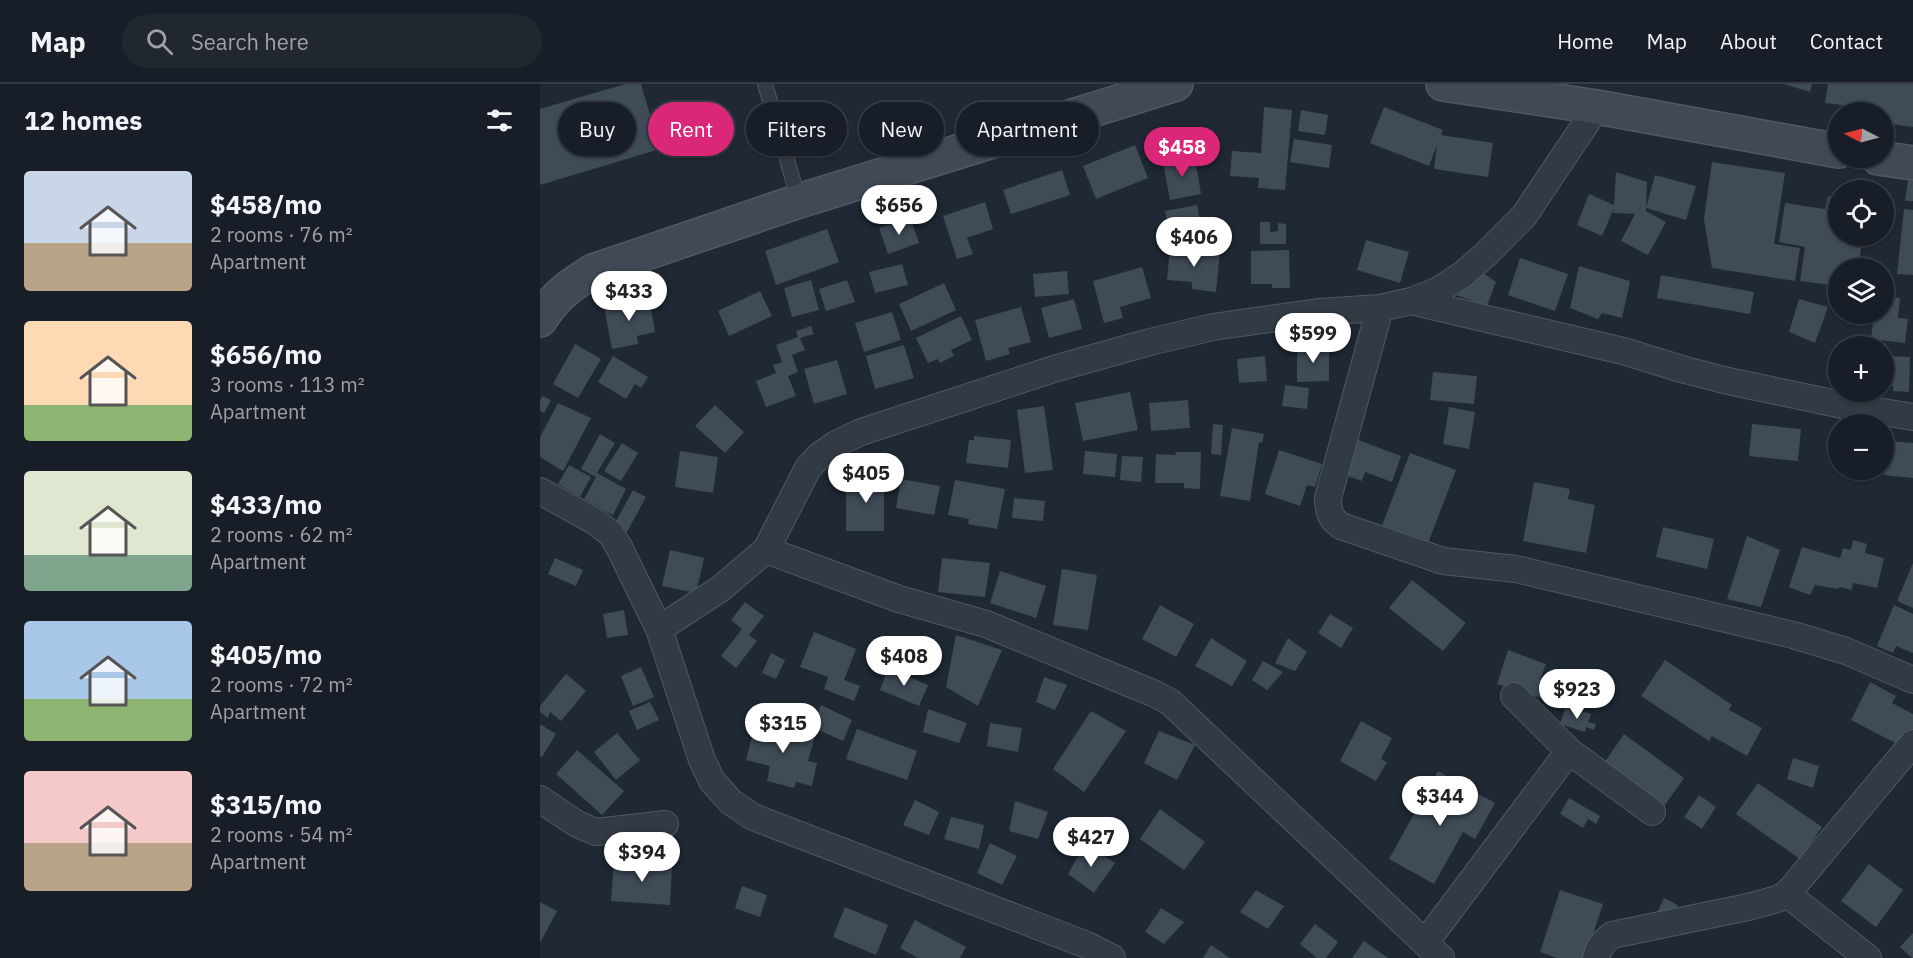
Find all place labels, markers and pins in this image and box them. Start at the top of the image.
pin: $458 [1146,127,1218,178]
pin: $656 [863,185,935,236]
pin: $406 [1158,217,1230,268]
pin: $433 [593,271,665,322]
pin: $599 [1277,313,1349,364]
pin: $405 [830,453,902,504]
pin: $408 [868,636,940,687]
pin: $923 [1541,669,1613,720]
pin: $315 [747,703,819,754]
pin: $344 [1404,776,1476,827]
pin: $427 [1055,817,1127,868]
pin: $394 [606,832,678,883]

